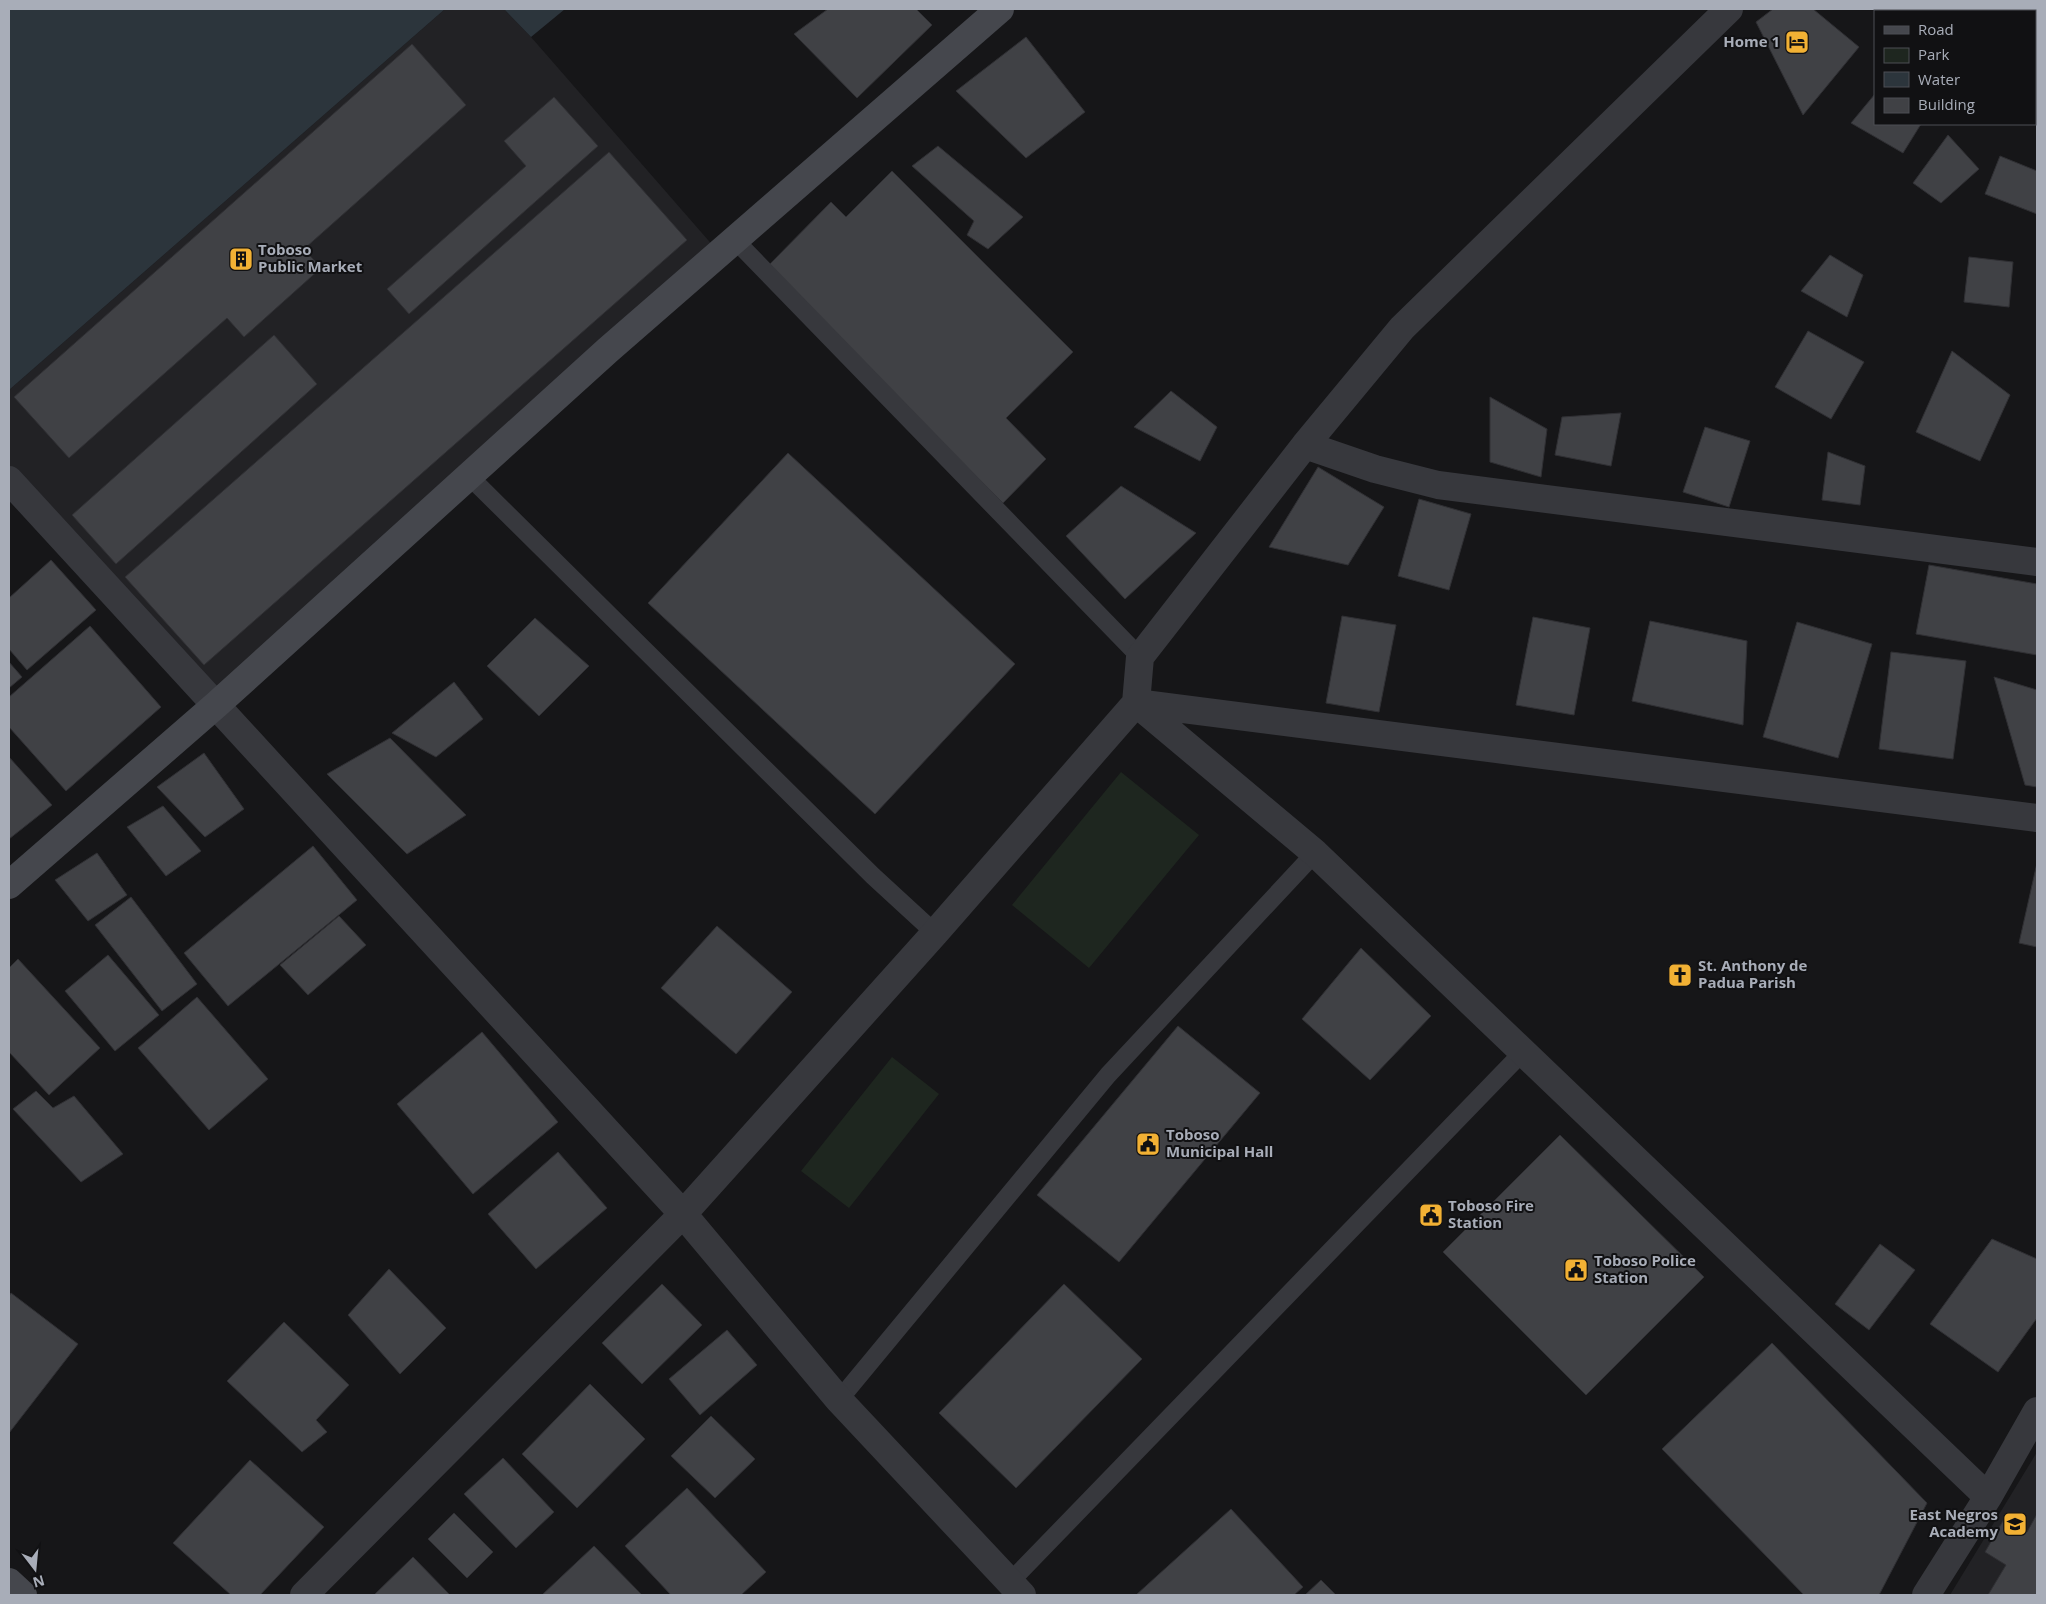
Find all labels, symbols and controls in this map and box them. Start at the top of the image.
legend [1874,10,2036,125]
text: Road [1918,19,1954,39]
hotel icon: Home 1 [1784,29,1810,55]
place label: Home 1 [1723,31,1780,51]
text: Park [1918,44,1949,64]
text: Water [1918,69,1960,89]
text: Building [1918,94,1975,114]
place label: Toboso Public Market [258,239,363,276]
building icon: Toboso Public Market [228,246,254,272]
place label: St. Anthony de Padua Parish [1698,955,1808,992]
church icon: St. Anthony de Padua Parish [1667,962,1693,988]
place label: Toboso Municipal Hall [1166,1124,1273,1161]
public building icon: Toboso Municipal Hall [1135,1131,1161,1157]
place label: Toboso Fire Station [1448,1195,1534,1232]
public building icon: Toboso Fire Station [1418,1202,1444,1228]
place label: Toboso Police Station [1594,1250,1696,1287]
public building icon: Toboso Police Station [1563,1257,1589,1283]
place label: East Negros Academy [1910,1504,1998,1541]
school or university icon: East Negros Academy [2002,1511,2028,1537]
north arrow [10,1544,60,1594]
text: N [31,1571,47,1593]

